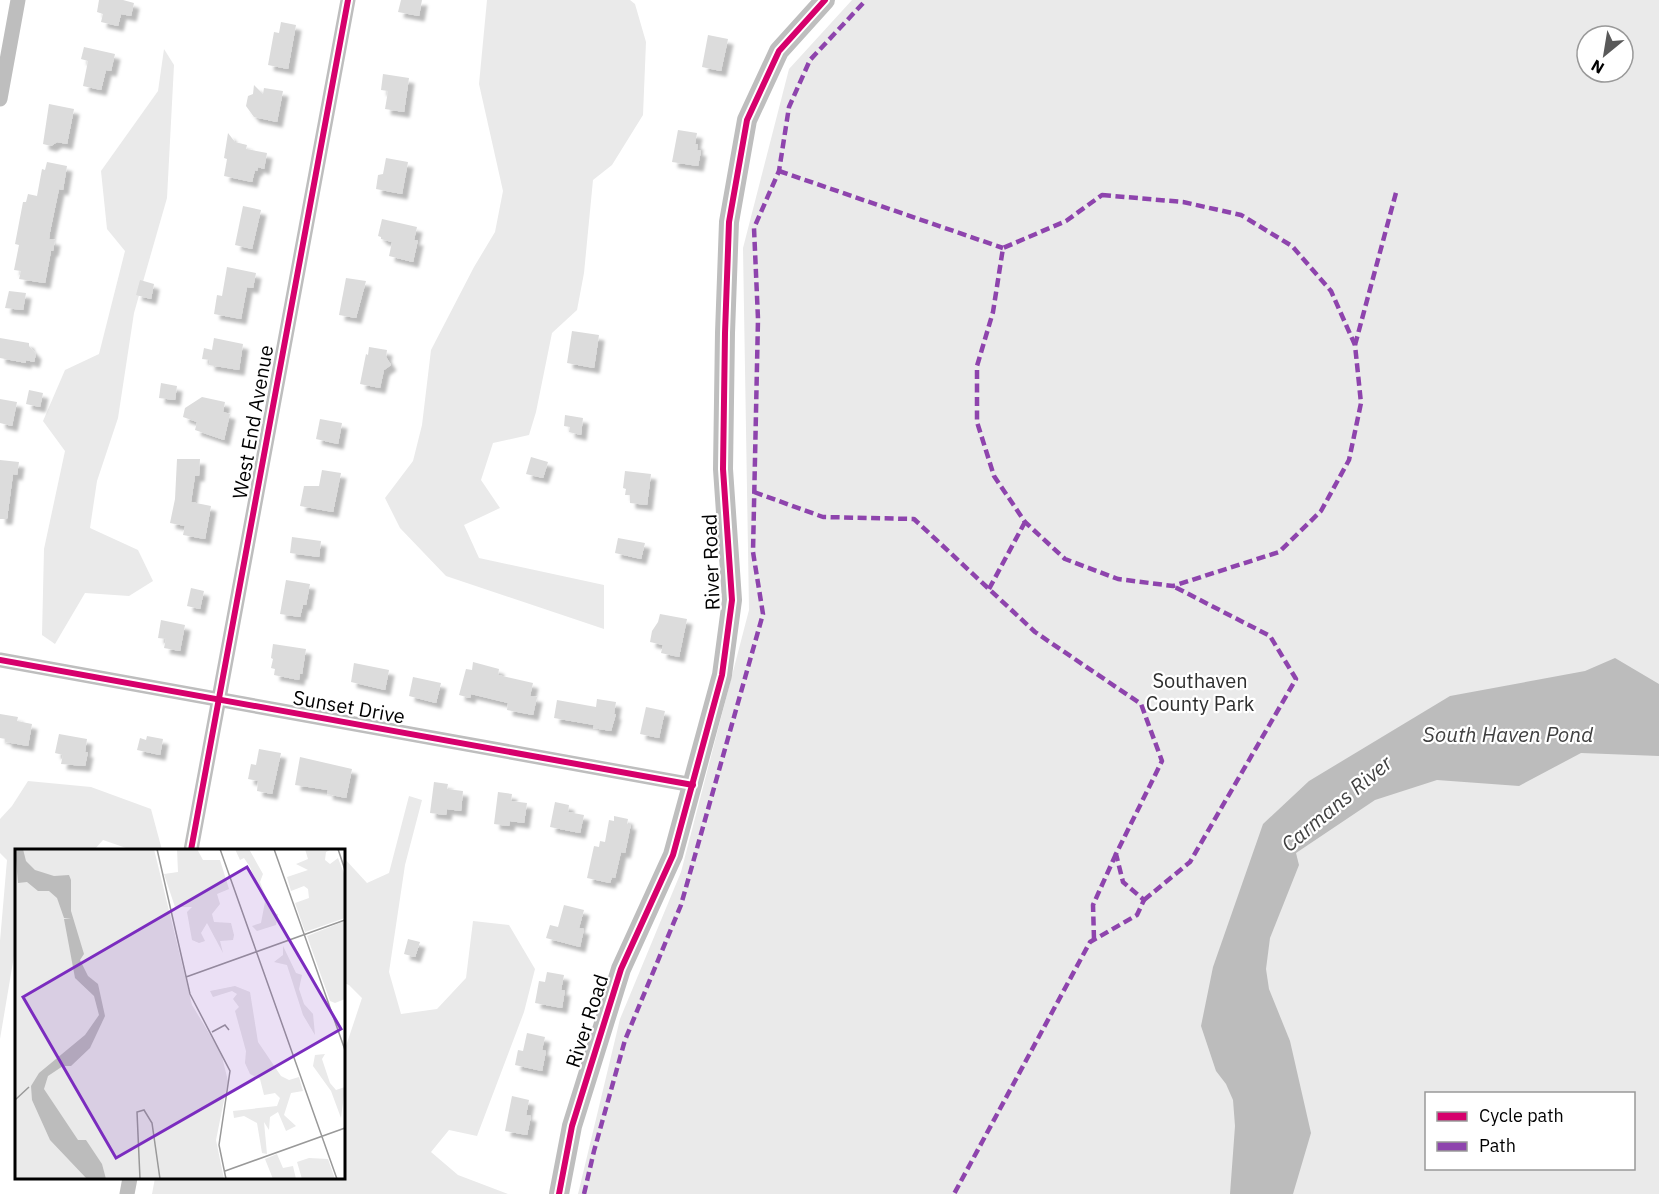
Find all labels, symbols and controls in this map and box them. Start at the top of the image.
north arrow [1575,24,1635,84]
text: N [1587,55,1608,79]
street label: West End Avenue [226,343,279,501]
street label: River Road [695,513,726,611]
park label: Southaven County Park [1146,667,1255,717]
street label: Sunset Drive [291,683,407,730]
water label: South Haven Pond [1423,720,1594,748]
water label: Carmans River [1275,748,1399,858]
inset map [15,849,345,1179]
street label: River Road [559,971,614,1071]
legend [1425,1092,1635,1170]
text: Cycle path [1479,1104,1564,1127]
text: Path [1479,1134,1516,1157]

